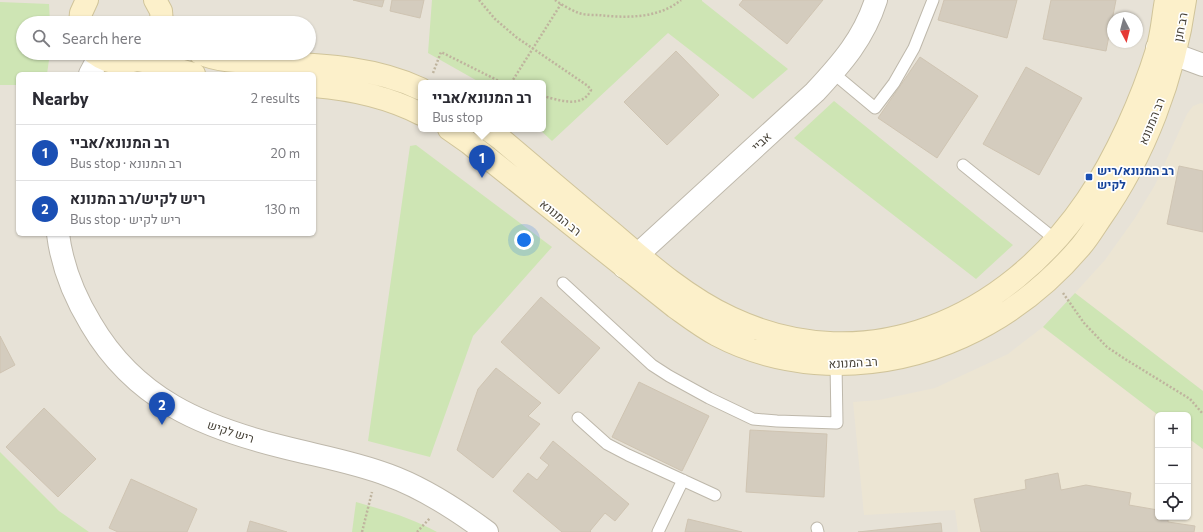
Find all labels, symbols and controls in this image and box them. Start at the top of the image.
street label: רב חנן [1170,11,1190,43]
north arrow [1107,12,1143,48]
search box [16,16,316,60]
icon: search [30,27,52,49]
text: Search here [62,29,141,47]
popup [418,80,546,132]
text: Nearby [32,88,89,109]
text: רב המנונא/אביי [432,88,532,106]
text: 2 results [251,90,300,106]
street label: רב המנונא [1135,96,1167,146]
text: Bus stop [432,109,483,125]
street label: אביי [748,128,774,153]
text: רב המנונא/אביי [70,133,170,151]
text: 1 [42,145,48,161]
text: 20 m [271,145,300,161]
pin: 1 [469,145,495,178]
text: Bus stop · רב המנונא [70,155,182,171]
place label: רב המנונא/ריש לקיש [1097,163,1174,191]
marker: רב המנונא/ריש לקיש [1084,172,1094,182]
text: ריש לקיש/רב המנונא [70,189,205,207]
street label: רב המנונא [538,196,584,238]
text: 2 [41,201,49,217]
text: 130 m [265,201,300,217]
text: Bus stop · ריש לקיש [70,211,181,227]
your location [514,230,534,250]
street label: רב המנונא [828,354,878,370]
pin: 2 [149,392,175,425]
map controls [1155,412,1191,520]
button: + [1155,412,1191,448]
street label: ריש לקיש [206,417,256,445]
button: − [1155,448,1191,484]
button: locate [1155,484,1191,520]

